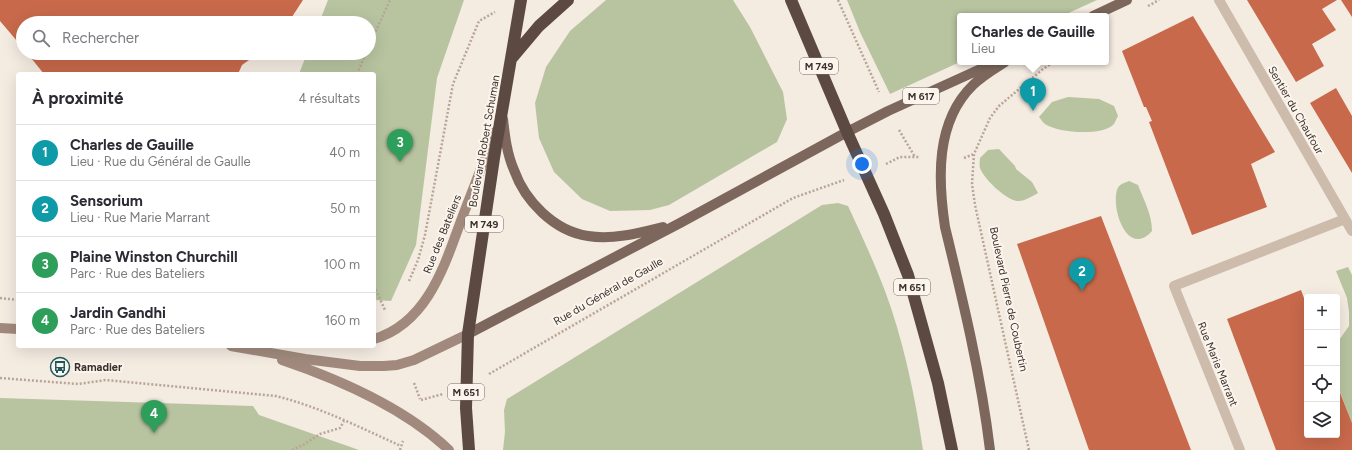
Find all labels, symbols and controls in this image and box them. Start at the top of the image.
popup [957,13,1109,65]
search box [16,16,376,60]
text: Charles de Gauille [971,23,1095,41]
icon: search [30,27,52,49]
text: Rechercher [62,29,139,47]
text: Lieu [971,41,995,56]
road number: M 749 [800,58,838,74]
street label: Sentier du Chaufour [1265,64,1326,157]
street label: Boulevard Robert Schuman [466,74,503,208]
pin: 1 [1020,78,1046,111]
text: À proximité [32,88,123,108]
road number: M 617 [903,88,939,104]
text: 4 résultats [299,91,360,106]
pin: 3 [387,129,413,162]
text: Charles de Gauille [70,136,194,154]
text: 1 [42,145,48,160]
text: 40 m [329,145,360,160]
text: Lieu · Rue du Général de Gaulle [70,154,251,169]
your location [852,154,872,174]
text: Sensorium [70,192,143,210]
street label: Rue des Bateliers [421,193,464,276]
text: 2 [41,201,49,216]
text: 50 m [330,201,360,216]
text: Lieu · Rue Marie Marrant [70,210,210,225]
road number: M 749 [465,216,503,232]
street label: Boulevard Pierre de Coubertin [987,226,1030,373]
text: Plaine Winston Churchill [70,248,238,266]
street label: Rue du Général de Gaulle [551,255,665,328]
text: 3 [41,257,49,272]
text: 100 m [324,257,360,272]
pin: 2 [1069,258,1095,291]
text: Parc · Rue des Bateliers [70,266,205,281]
road number: M 651 [894,279,930,295]
map controls [1304,294,1340,438]
button: + [1304,294,1340,330]
text: Jardin Gandhi [70,304,166,322]
text: 4 [41,313,49,328]
text: 160 m [325,313,360,328]
street label: Rue Marie Marrant [1195,320,1240,408]
text: Parc · Rue des Bateliers [70,322,205,337]
button: − [1304,330,1340,366]
bus stop icon: Ramadier [49,356,71,378]
place label: Ramadier [74,361,123,374]
button: locate [1304,366,1340,402]
road number: M 651 [448,384,484,400]
pin: 4 [141,400,167,433]
button: layers [1304,402,1340,438]

